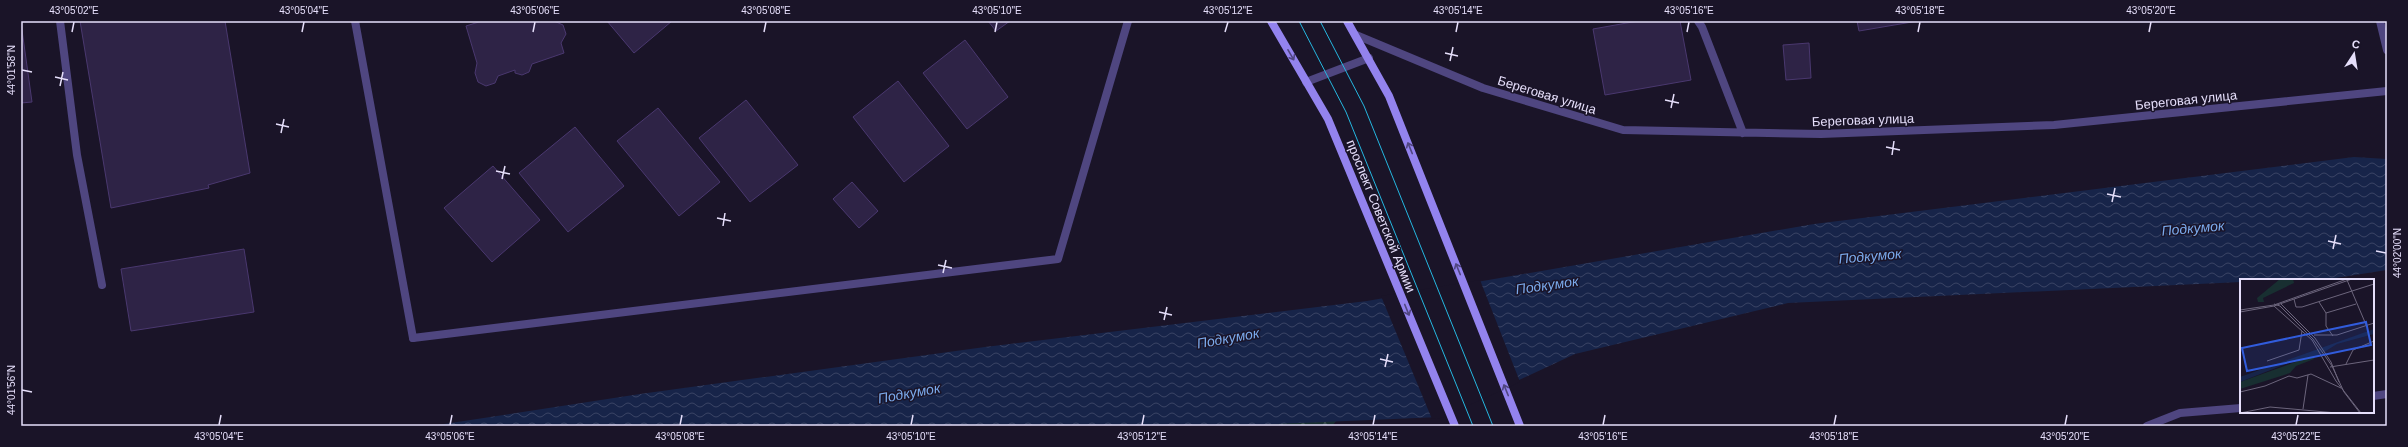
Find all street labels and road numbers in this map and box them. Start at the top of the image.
street label: Береговая улица [1496,73,1599,117]
street label: Береговая улица [2134,87,2238,113]
street label: Береговая улица [1812,111,1915,129]
street label: проспект Советской Армии [1343,137,1419,295]

